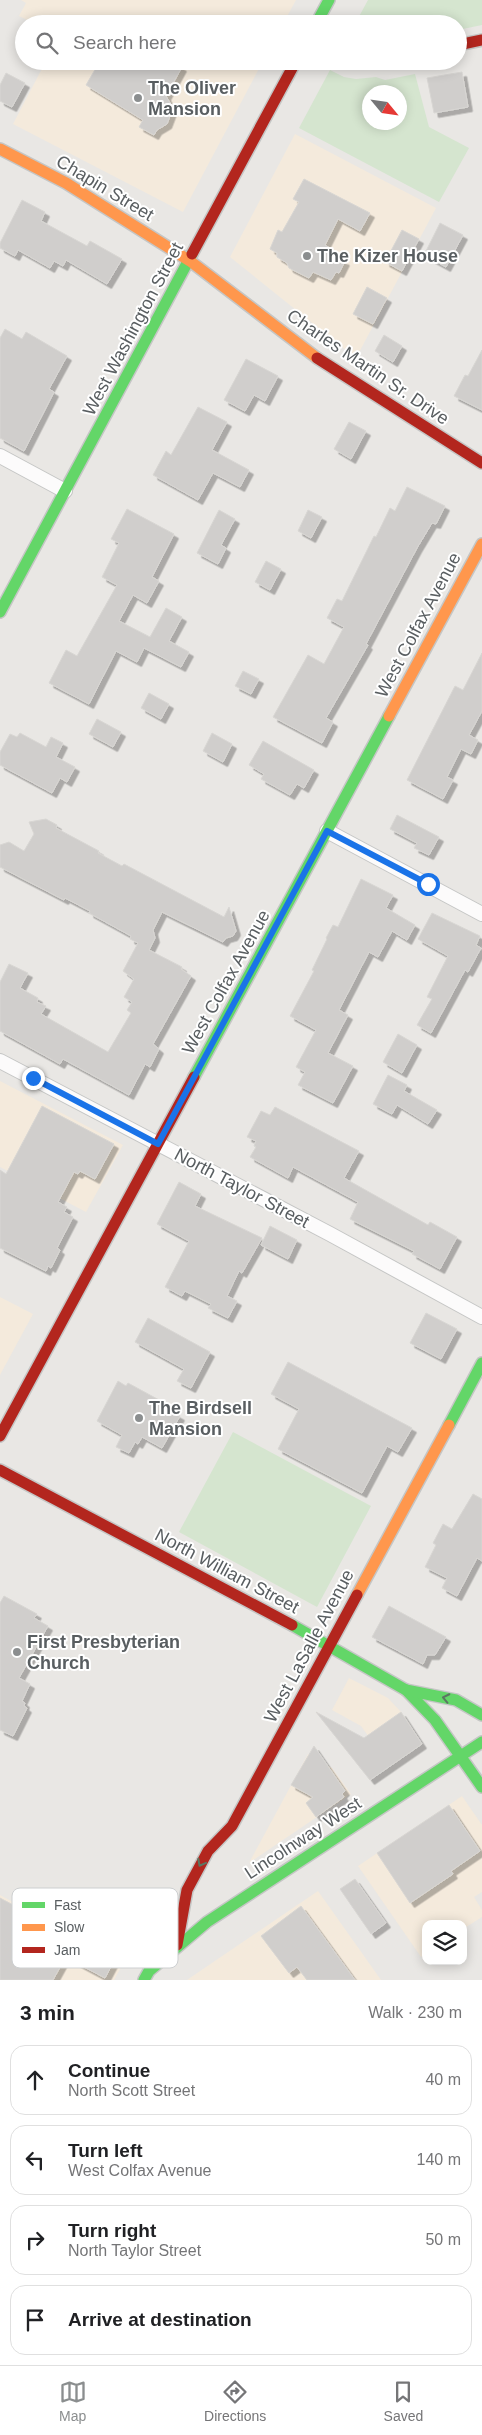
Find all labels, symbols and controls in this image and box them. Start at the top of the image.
search box [15,15,467,70]
icon: search [33,29,61,57]
text: Search here [73,32,177,53]
place label: The Oliver Mansion [148,78,236,119]
north arrow [362,85,407,130]
marker: The Oliver Mansion [132,92,144,104]
street label: Chapin Street [53,151,157,225]
street label: West Washington Street [79,239,187,419]
place label: The Kizer House [317,246,458,266]
marker: The Kizer House [301,250,313,262]
street label: Charles Martin Sr. Drive [283,305,453,429]
street label: West Colfax Avenue [371,549,465,701]
route start [417,873,440,896]
street label: West Colfax Avenue [178,907,274,1057]
route end [22,1067,45,1090]
street label: North Taylor Street [171,1144,313,1232]
place label: The Birdsell Mansion [149,1398,252,1439]
marker: The Birdsell Mansion [133,1412,145,1424]
street label: North William Street [152,1525,302,1617]
street label: West LaSalle Avenue [260,1566,358,1726]
place label: First Presbyterian Church [27,1632,180,1673]
marker: First Presbyterian Church [11,1646,23,1658]
one-way arrow [441,1693,450,1703]
street label: Lincolnway West [241,1793,365,1883]
one-way arrow [197,1858,207,1867]
legend [12,1888,178,1968]
text: Fast [54,1897,81,1913]
text: Slow [54,1919,85,1935]
map controls [422,1920,467,1965]
button: layers [422,1920,467,1965]
text: Jam [54,1942,80,1958]
text: 3 min [20,2001,75,2024]
text: Walk · 230 m [368,2004,462,2021]
text: Continue [68,2060,150,2081]
icon: ahead [21,2066,49,2094]
text: 40 m [425,2071,461,2088]
text: North Scott Street [68,2082,195,2099]
text: Turn left [68,2140,143,2161]
icon: left [21,2146,49,2174]
text: 140 m [417,2151,461,2168]
text: West Colfax Avenue [68,2162,212,2179]
text: Turn right [68,2220,156,2241]
icon: right [21,2226,49,2254]
text: 50 m [425,2231,461,2248]
text: North Taylor Street [68,2242,201,2259]
icon: arrive [21,2306,49,2334]
text: Arrive at destination [68,2309,252,2330]
tab: Map [59,2378,87,2424]
tab: Directions [204,2378,266,2424]
tab: Saved [384,2378,423,2424]

